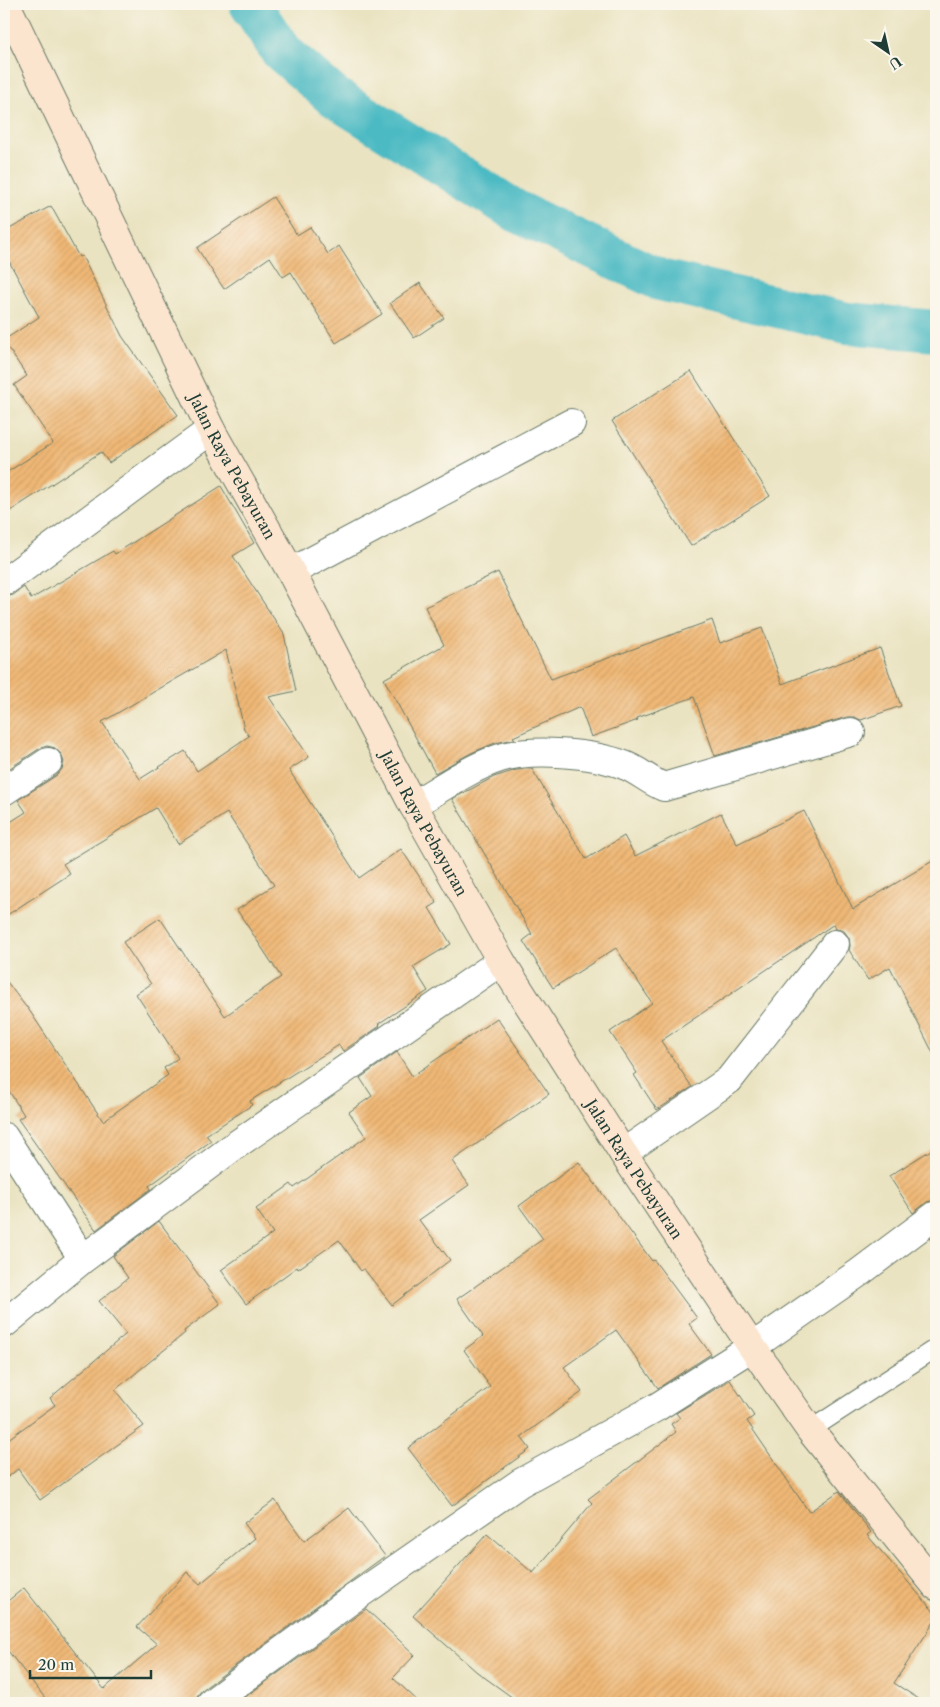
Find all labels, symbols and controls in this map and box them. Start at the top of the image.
north arrow [862,28,912,78]
text: U [885,52,905,74]
street label: Jalan Raya Pebayuran [184,388,280,543]
street label: Jalan Raya Pebayuran [375,744,472,899]
street label: Jalan Raya Pebayuran [580,1093,687,1243]
scale bar [30,1647,151,1679]
text: 20 m [38,1655,74,1674]

